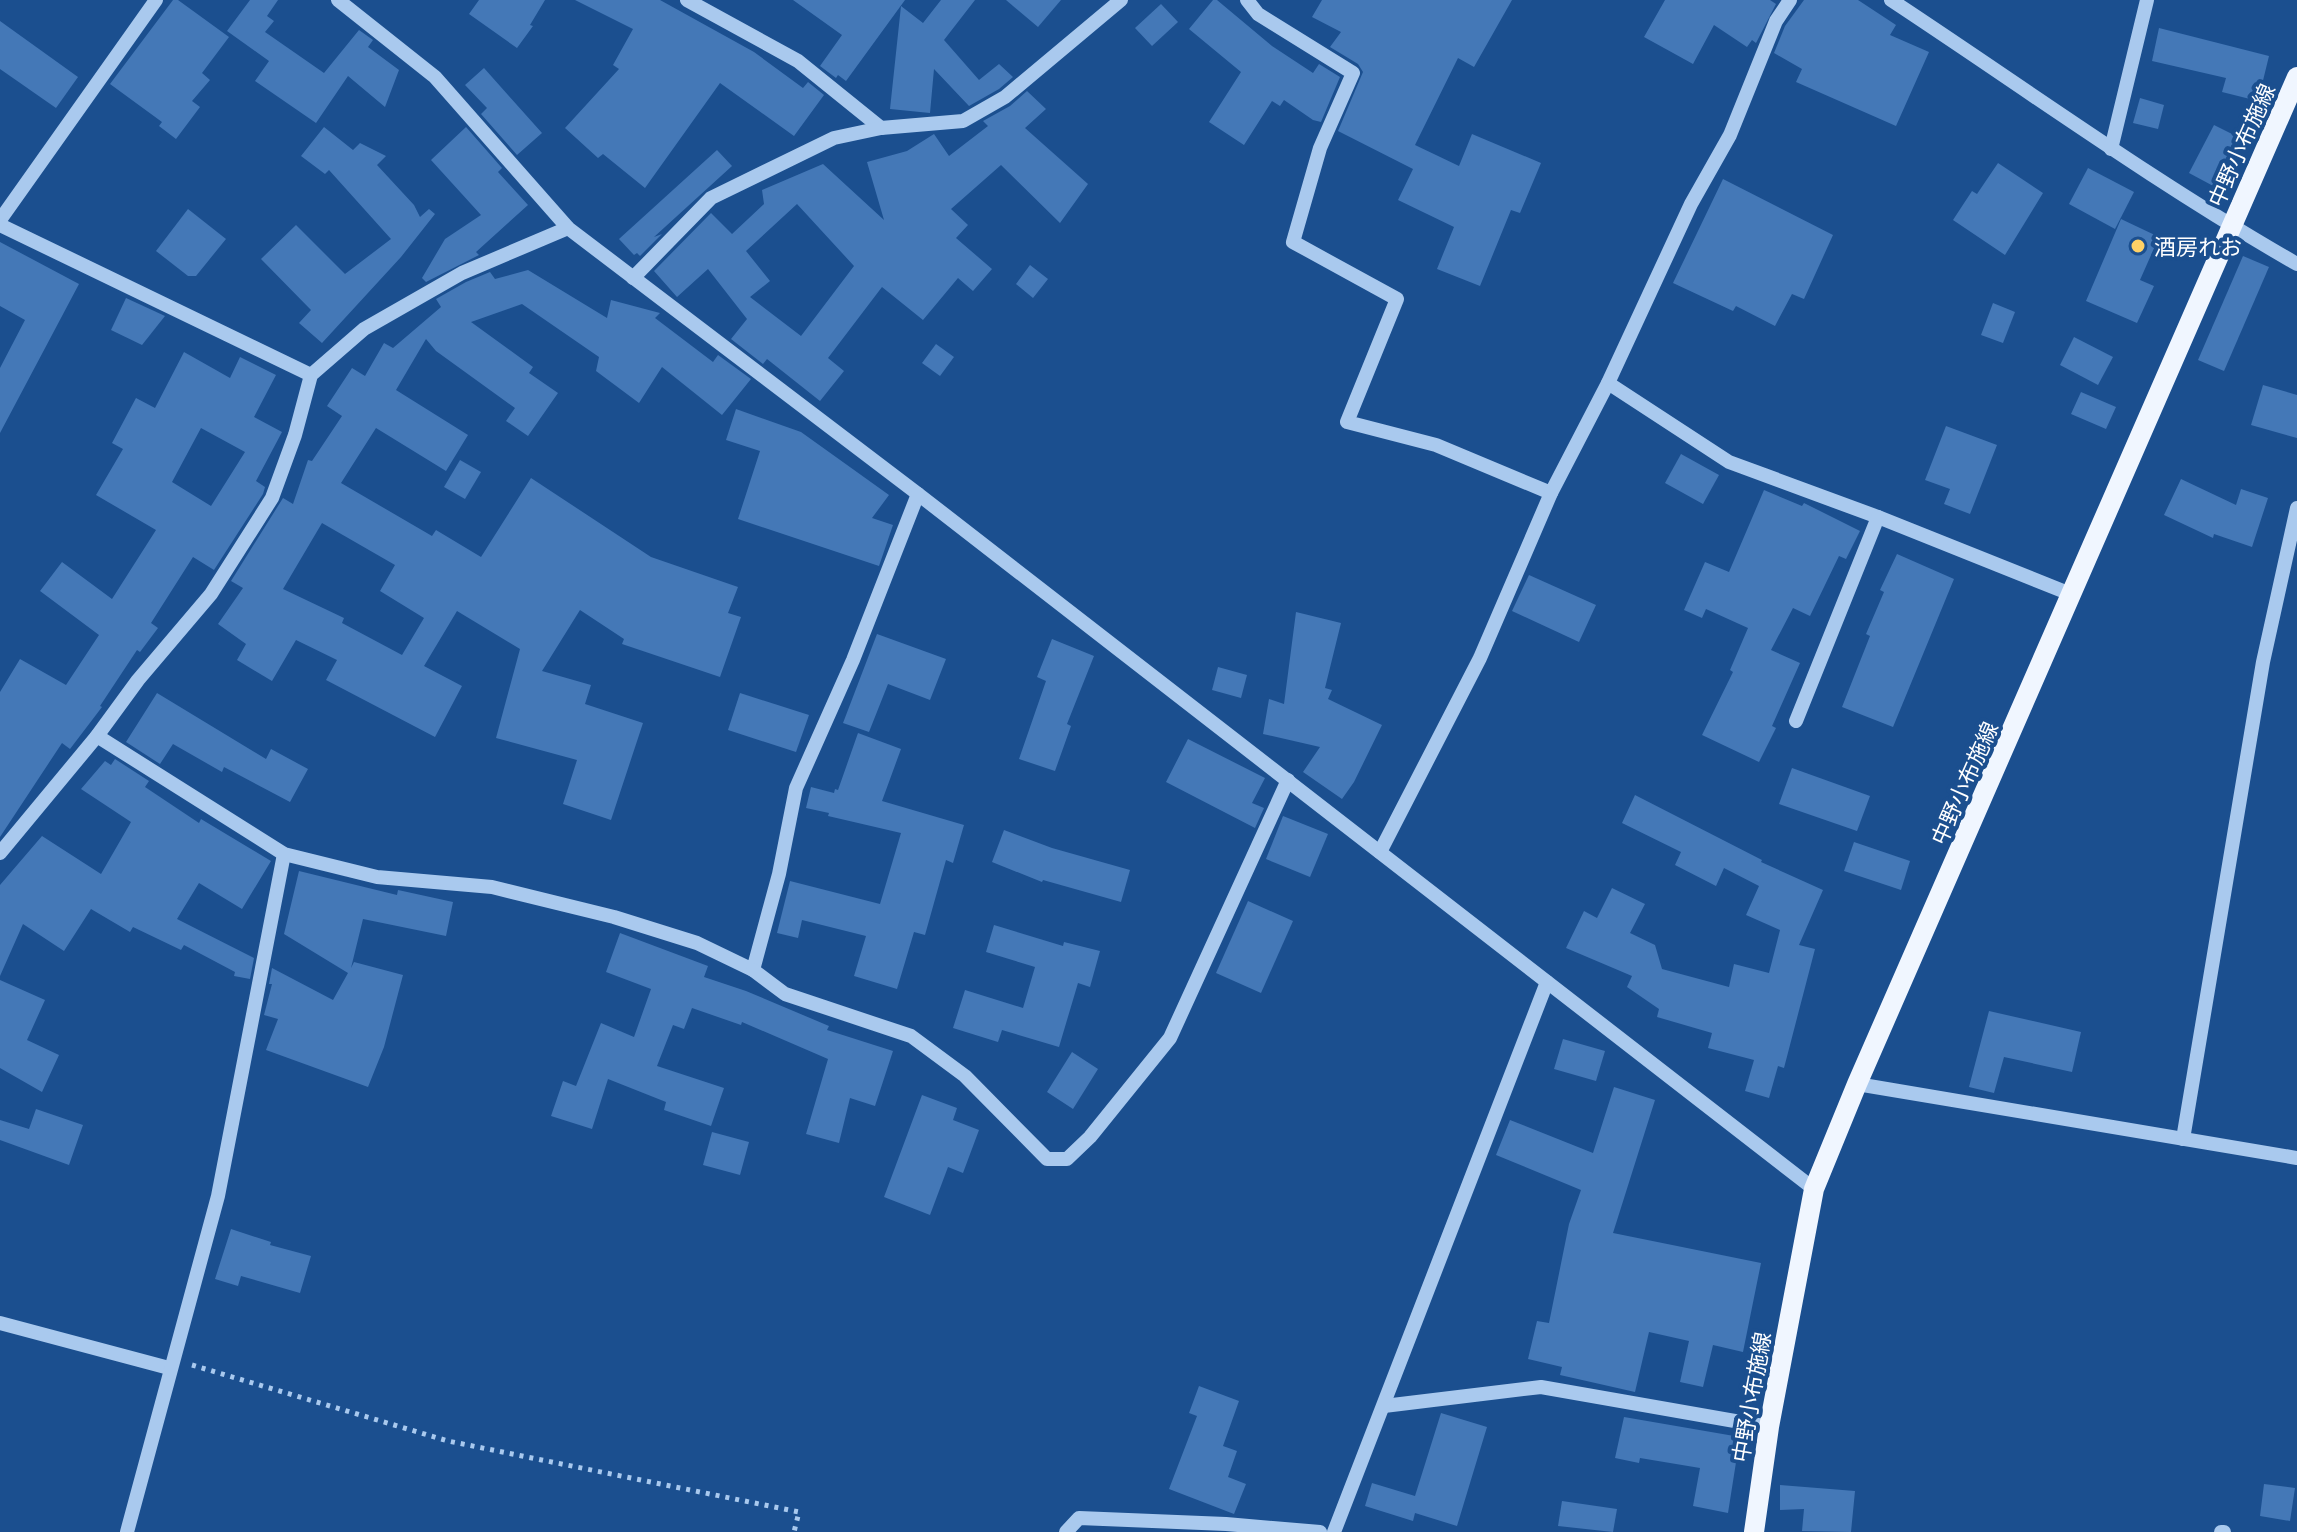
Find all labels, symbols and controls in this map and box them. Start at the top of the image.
street label: 中野小布施線 [2202,79,2280,211]
place label: 酒房れお [2154,233,2242,260]
marker: 酒房れお [2129,237,2147,255]
street label: 中野小布施線 [1925,717,2003,849]
street label: 中野小布施線 [1726,1330,1776,1464]

